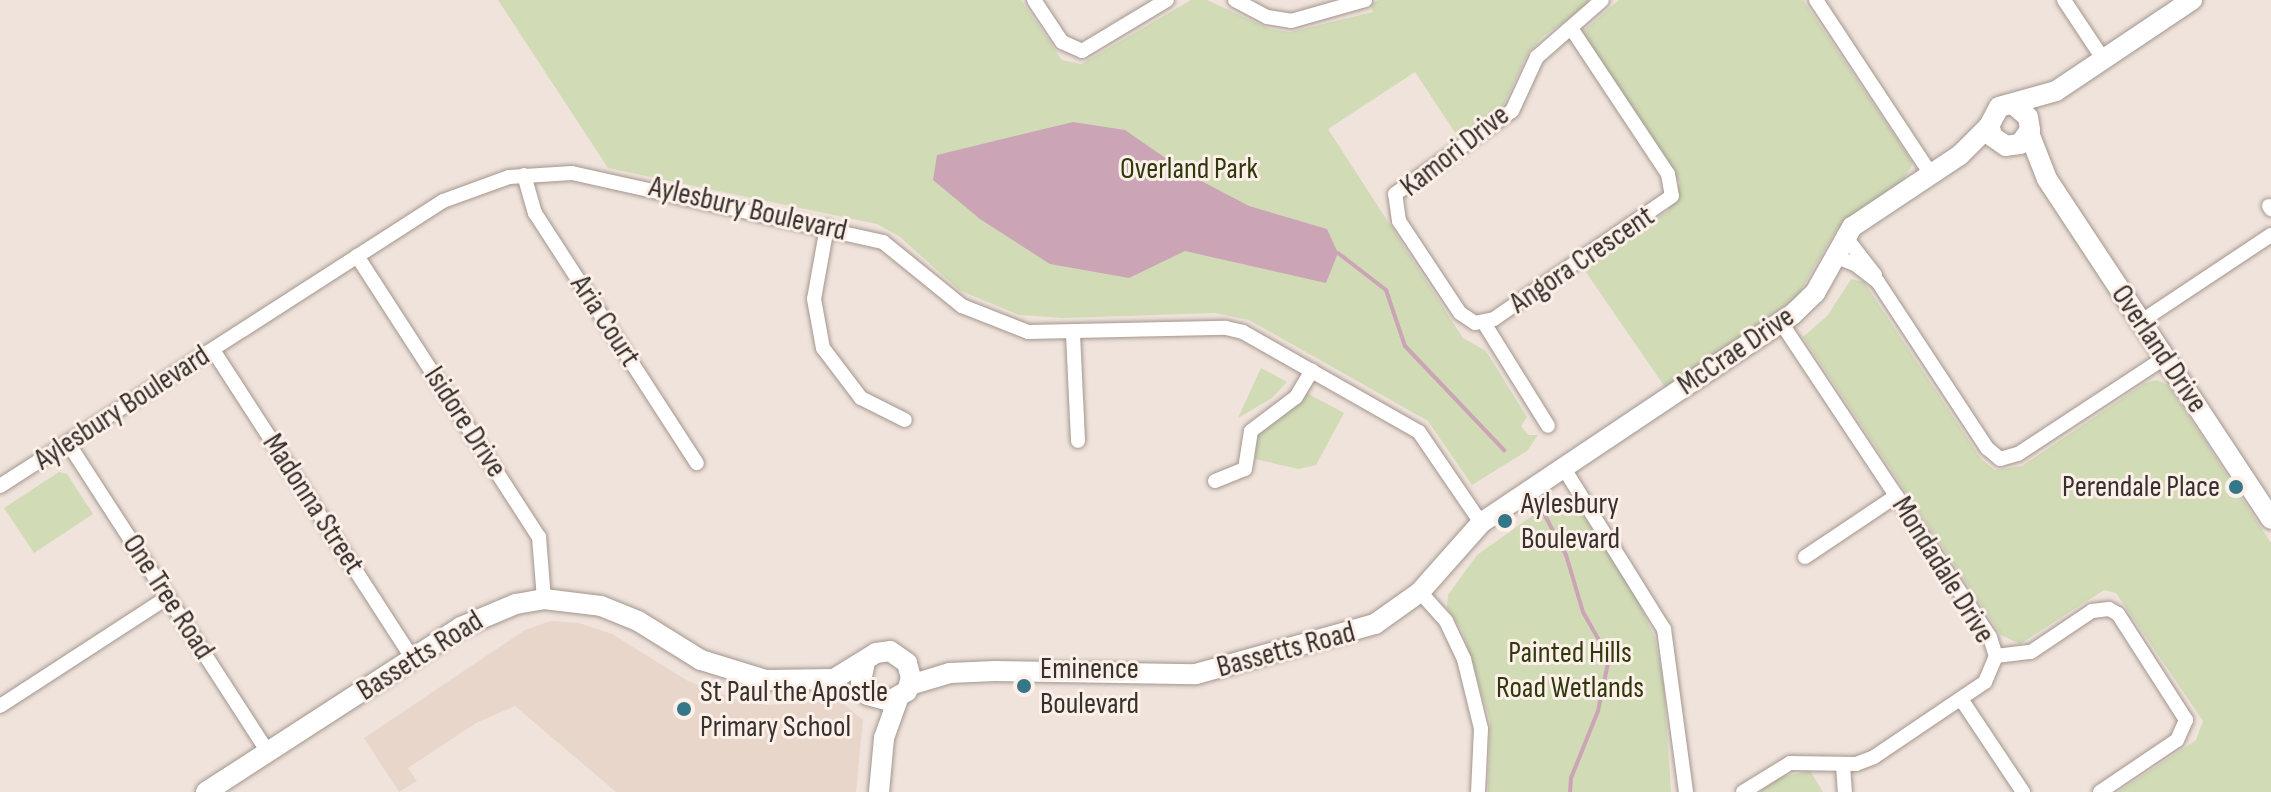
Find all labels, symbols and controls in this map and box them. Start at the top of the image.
street label: Kamori Drive [1393,97,1517,205]
park label: Overland Park [1120,151,1258,187]
street label: Aylesbury Boulevard [646,169,850,249]
street label: Angora Crescent [1503,199,1661,321]
street label: Aria Court [562,269,648,373]
street label: Overland Drive [2103,278,2215,420]
street label: McCrae Drive [1671,299,1801,403]
street label: Aylesbury Boulevard [28,338,216,478]
street label: Isidore Drive [416,360,514,484]
street label: Madonna Street [254,427,372,581]
place label: Perendale Place [2062,469,2220,505]
marker: Perendale Place [2227,478,2245,496]
place label: Aylesbury Boulevard [1521,486,1620,556]
street label: Mondadale Drive [1884,490,2002,650]
marker: Aylesbury Boulevard [1496,512,1514,530]
street label: One Tree Road [114,528,222,666]
street label: Bassetts Road [350,603,490,709]
street label: Bassetts Road [1213,614,1359,686]
park label: Painted Hills Road Wetlands [1496,635,1644,706]
place label: Eminence Boulevard [1040,651,1139,722]
place label: St Paul the Apostle Primary School [700,674,888,744]
marker: Eminence Boulevard [1015,677,1033,695]
marker: St Paul the Apostle Primary School [675,700,693,718]

